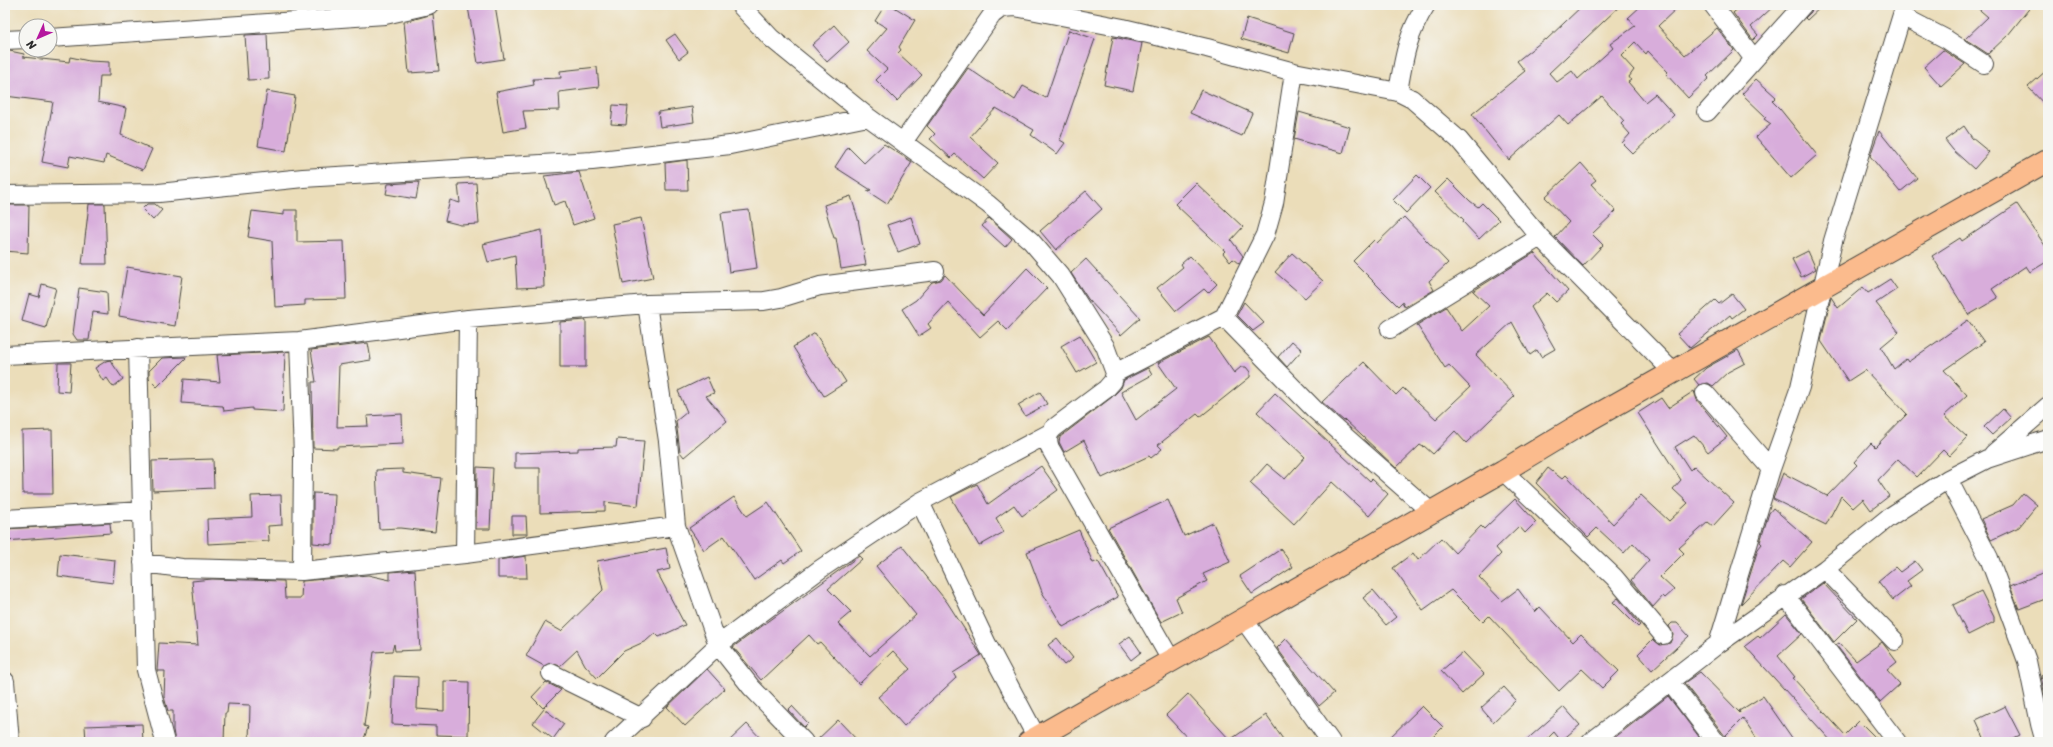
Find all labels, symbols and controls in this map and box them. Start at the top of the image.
north arrow [18,18,58,58]
text: N [22,35,41,55]

